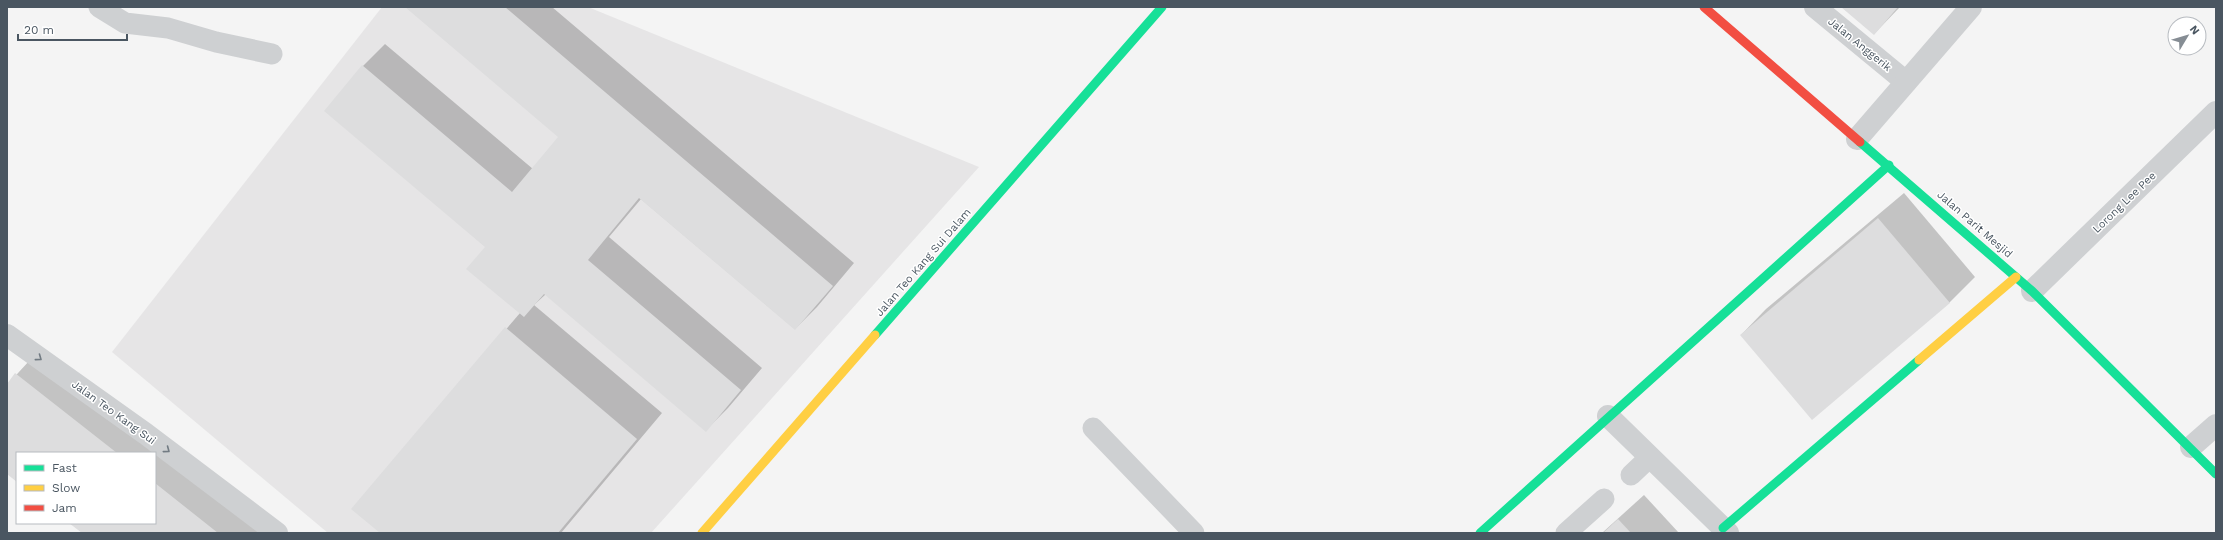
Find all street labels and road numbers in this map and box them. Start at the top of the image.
street label: Jalan Anggerik [1825,15,1894,74]
street label: Lorong Lee Pee [2090,169,2159,236]
street label: Jalan Parit Mesjid [1934,188,2015,261]
street label: Jalan Teo Kang Sui Dalam [873,206,974,319]
street label: Jalan Teo Kang Sui [69,378,158,447]

